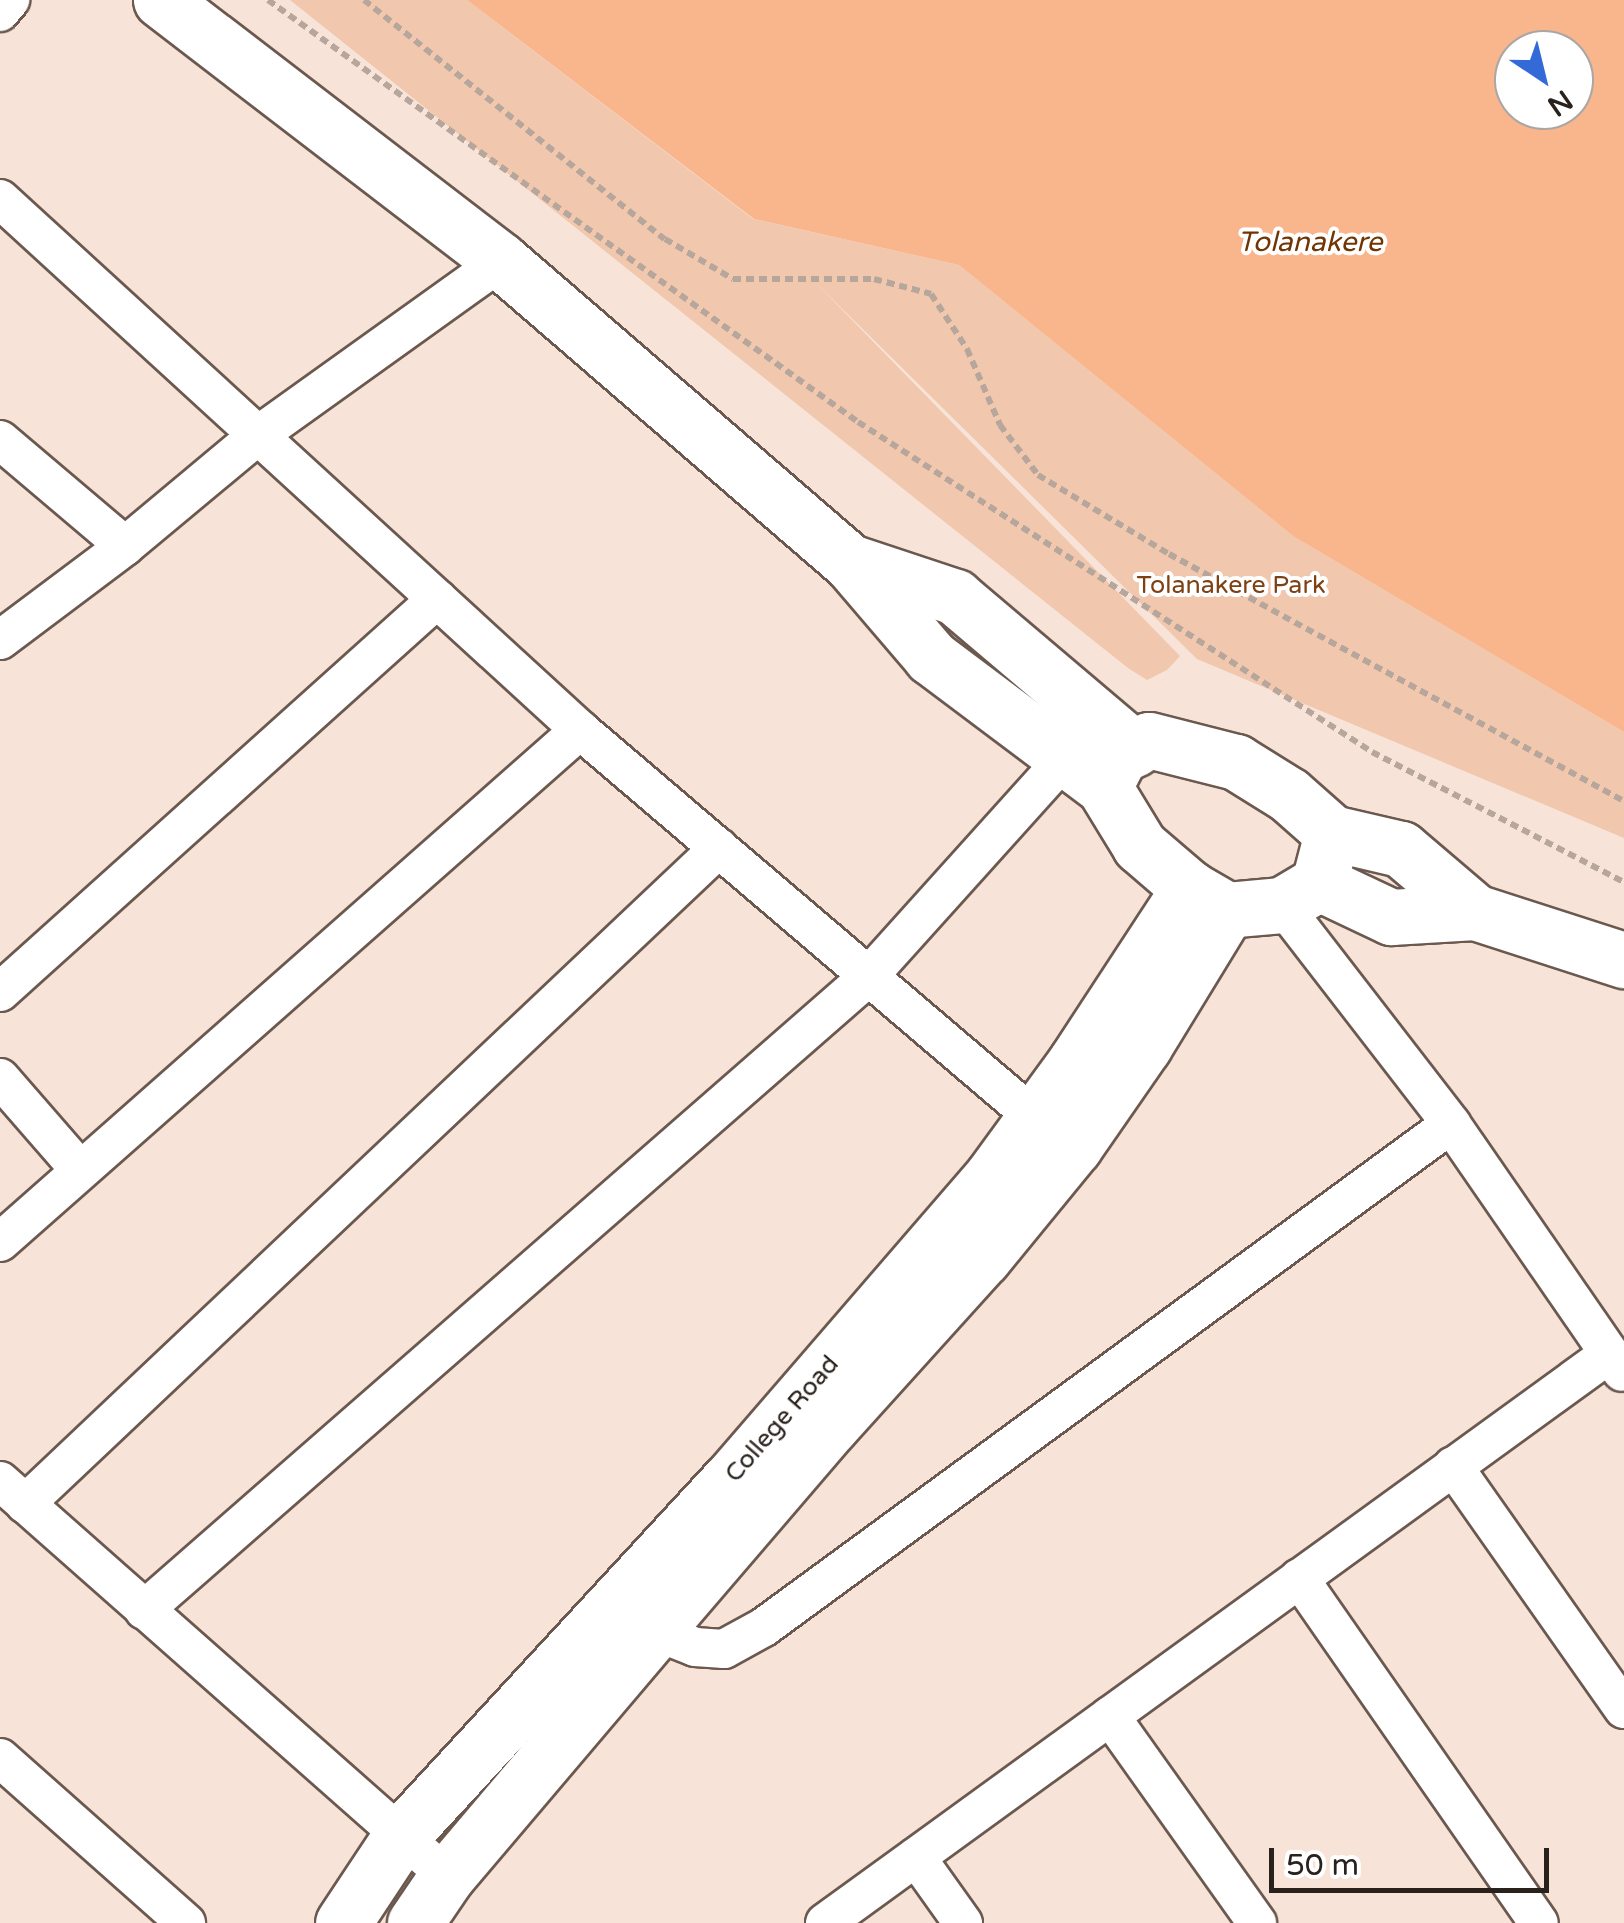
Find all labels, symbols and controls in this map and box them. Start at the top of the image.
north arrow [1494,30,1594,130]
text: N [1541,83,1579,123]
water label: Tolanakere [1238,225,1382,259]
park label: Tolanakere Park [1136,570,1326,600]
street label: College Road [719,1350,845,1488]
scale bar [1274,1828,1554,1890]
text: 50 m [1286,1847,1359,1884]

